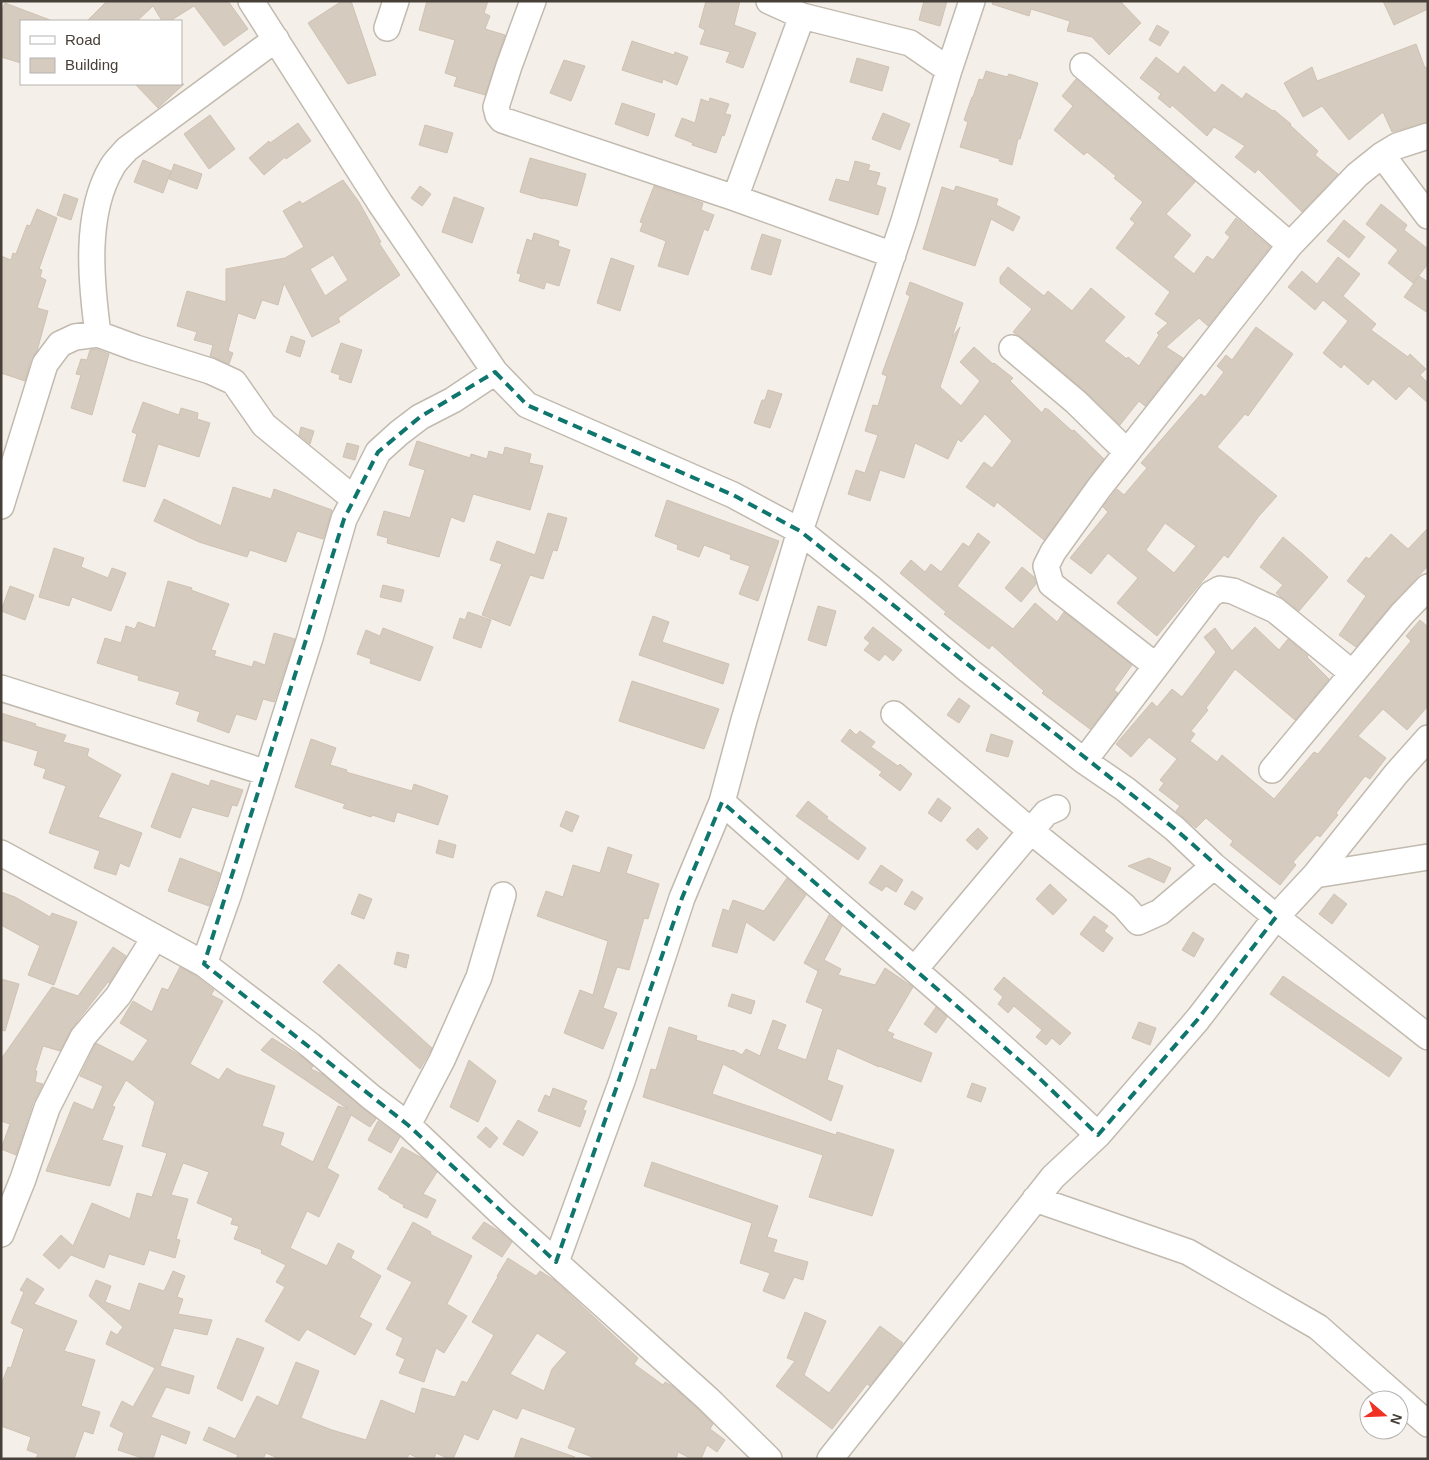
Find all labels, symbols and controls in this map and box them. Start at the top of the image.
legend [20,20,182,85]
text: Road [65,31,101,48]
text: Building [65,56,118,73]
north arrow [1359,1390,1409,1440]
text: N [1387,1412,1406,1427]

